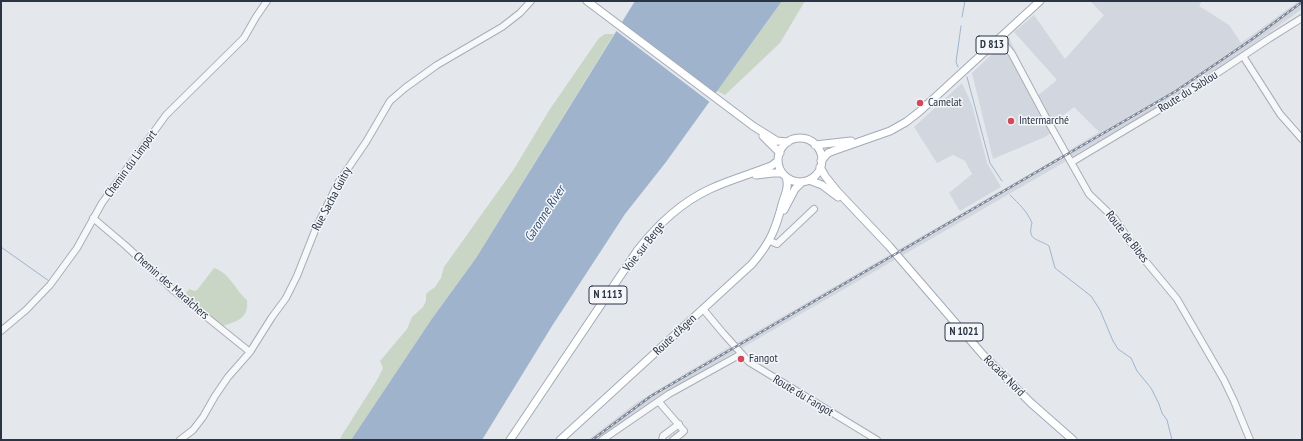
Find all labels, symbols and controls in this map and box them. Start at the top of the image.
road number: D 813 [976,36,1008,54]
street label: Route du Sablou [1155,68,1221,116]
place label: Camelat [928,96,962,110]
marker: Camelat [915,98,925,108]
place label: Intermarché [1019,114,1069,128]
marker: Intermarché [1006,116,1016,126]
street label: Chemin du Limport [102,128,160,200]
street label: Rue Sacha Guitry [309,165,355,233]
water label: Garonne River [521,183,569,245]
street label: Route de Bibes [1102,208,1152,266]
street label: Voie sur Berge [620,219,668,275]
street label: Chemin des Maraîchers [130,249,212,323]
road number: N 1113 [589,286,627,304]
street label: Route d'Agen [651,311,699,359]
road number: N 1021 [945,323,983,341]
place label: Fangot [749,352,778,366]
street label: Rocade Nord [980,352,1028,400]
marker: Fangot [736,354,746,364]
street label: Route du Fangot [770,372,836,420]

